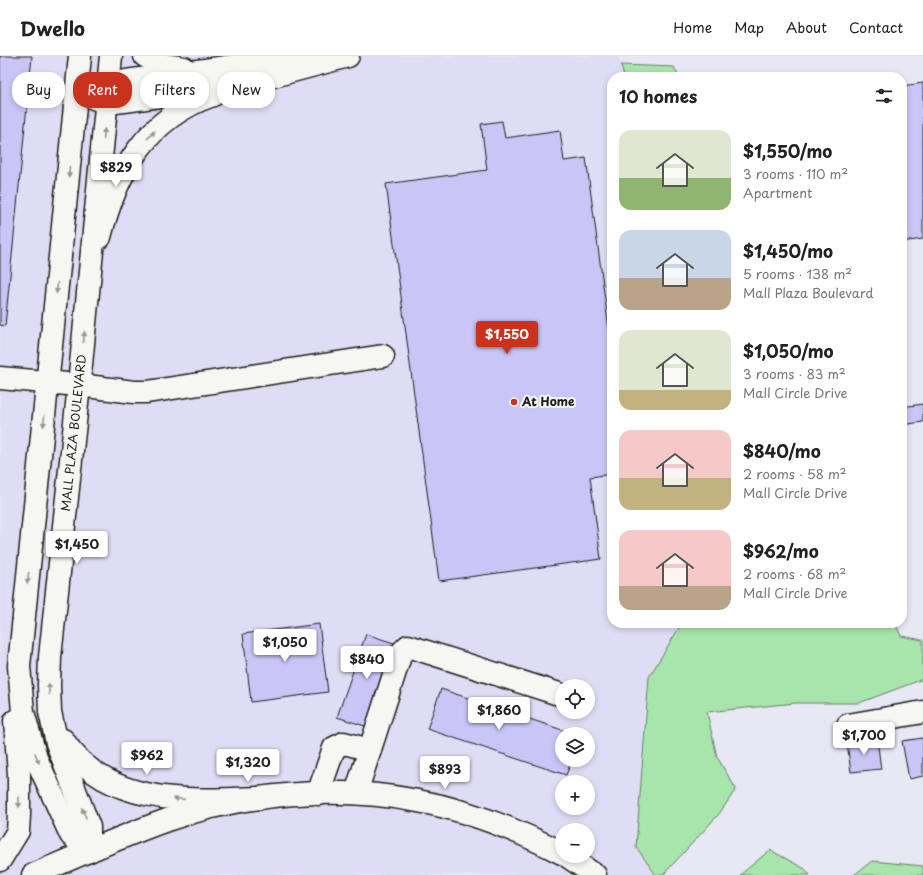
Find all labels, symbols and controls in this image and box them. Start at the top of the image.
text: Dwello [20,14,85,42]
text: Home [673,17,712,38]
text: Map [734,17,764,38]
text: About [786,17,827,38]
text: Contact [849,17,903,38]
chip: Buy [12,72,65,108]
chip: Rent [73,72,132,108]
chip: Filters [140,72,209,108]
chip: New [217,72,275,108]
text: 10 homes [619,83,697,109]
icon: filters [873,85,895,107]
one-way arrow [100,128,107,140]
one-way arrow [146,130,156,140]
text: $1,550/mo [743,138,832,164]
icon: home [651,146,699,194]
pin: $829 [92,154,140,188]
text: $829 [100,157,132,176]
text: 3 rooms · 110 m² [743,164,848,183]
one-way arrow [66,166,72,178]
text: Apartment [743,183,812,202]
text: $1,450/mo [743,238,833,264]
icon: home [651,246,699,294]
text: 5 rooms · 138 m² [743,264,852,283]
one-way arrow [54,282,61,294]
text: Mall Plaza Boulevard [743,283,873,302]
pin: $1,550 [474,321,540,355]
text: $1,550 [485,324,529,343]
one-way arrow [81,331,87,343]
text: $1,050/mo [743,338,834,364]
icon: home [651,346,699,394]
street label: MALL PLAZA BOULEVARD [56,354,90,512]
text: 3 rooms · 83 m² [743,364,846,383]
text: Mall Circle Drive [743,383,848,402]
place label: At Home [521,392,575,410]
marker: At Home [509,397,519,407]
one-way arrow [41,415,47,427]
text: $840/mo [743,438,821,464]
icon: home [651,446,699,494]
text: 2 rooms · 58 m² [743,464,846,483]
text: Mall Circle Drive [743,483,848,502]
pin: $1,450 [44,531,110,565]
text: $1,450 [55,534,99,553]
text: $962/mo [743,538,819,564]
icon: home [651,546,699,594]
text: 2 rooms · 68 m² [743,564,846,583]
one-way arrow [24,572,31,584]
text: Mall Circle Drive [743,583,848,602]
pin: $1,050 [252,629,318,663]
text: $1,050 [263,632,307,651]
pin: $840 [343,646,391,680]
text: $840 [350,649,384,668]
map controls [555,679,595,863]
button: locate [555,679,595,719]
one-way arrow [46,682,52,695]
pin: $1,860 [466,697,532,731]
text: $1,860 [477,700,521,719]
pin: $1,700 [831,722,897,756]
text: $1,700 [842,725,886,744]
button: layers [555,727,595,767]
pin: $962 [123,742,171,776]
text: $962 [130,745,164,764]
pin: $1,320 [215,749,281,783]
text: $1,320 [225,752,271,771]
one-way arrow [34,753,40,765]
pin: $893 [421,756,469,790]
text: $893 [429,759,461,778]
button: + [555,775,595,815]
one-way arrow [173,795,185,802]
one-way arrow [16,796,22,809]
one-way arrow [80,807,86,819]
button: − [555,823,595,863]

